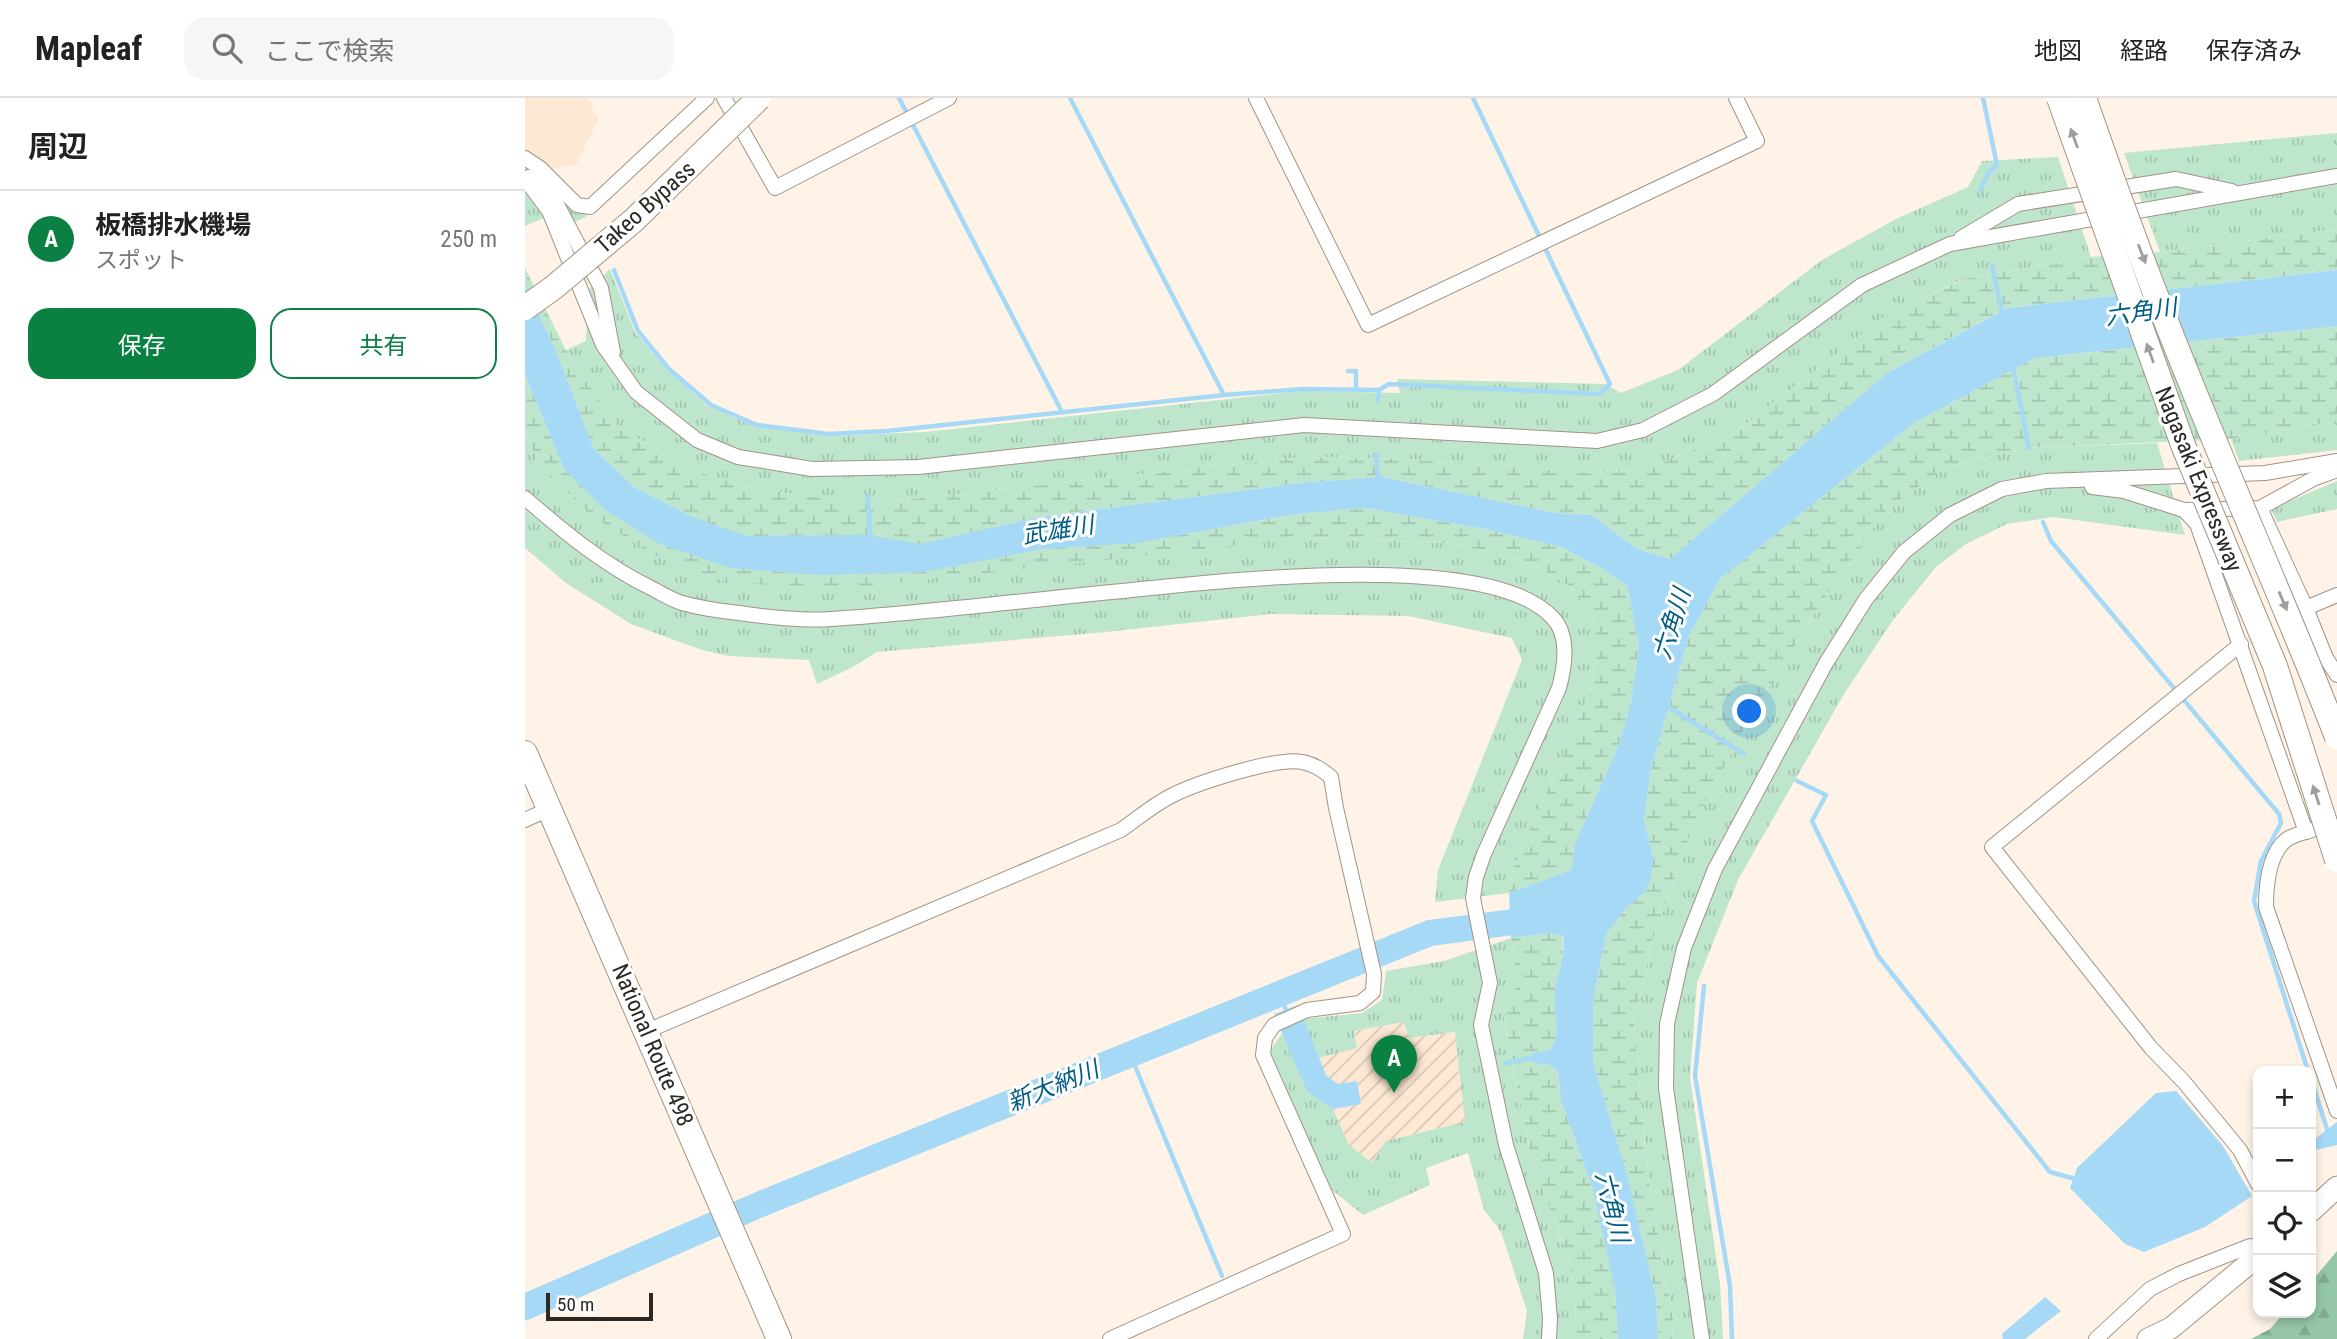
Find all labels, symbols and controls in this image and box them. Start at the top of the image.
search box [184,17,674,80]
text: Mapleaf [35,29,142,68]
icon: search [208,29,246,67]
text: ここで検索 [264,36,394,66]
text: 地図 [2034,37,2082,65]
text: 経路 [2120,37,2168,65]
text: 保存済み [2206,37,2302,65]
one-way arrow [2068,128,2079,149]
text: 周辺 [28,129,88,164]
street label: Takeo Bypass [590,156,701,259]
text: 板橋排水機場 [95,210,251,240]
text: A [44,226,58,253]
text: 250 m [440,226,497,253]
one-way arrow [2136,243,2147,264]
text: スポット [95,247,187,274]
water label: 六角川 [2103,293,2182,331]
button: 保存 [28,308,256,379]
button: 共有 [270,308,497,379]
one-way arrow [2144,342,2155,363]
street label: Nagasaki Expressway [2149,383,2248,576]
water label: 武雄川 [1020,510,1099,549]
water label: 六角川 [1648,583,1697,663]
one-way arrow [2277,590,2288,611]
your location [1732,694,1766,728]
one-way arrow [2310,784,2321,805]
street label: National Route 498 [606,960,699,1130]
pin: A [1371,1035,1417,1093]
water label: 新大納川 [1003,1054,1106,1117]
map controls [2253,1066,2316,1318]
button: + [2253,1066,2316,1129]
button: − [2253,1129,2316,1192]
water label: 六角川 [1590,1169,1635,1248]
button: locate [2253,1192,2316,1255]
button: layers [2253,1255,2316,1318]
scale bar [546,1290,653,1322]
text: 50 m [557,1293,594,1316]

